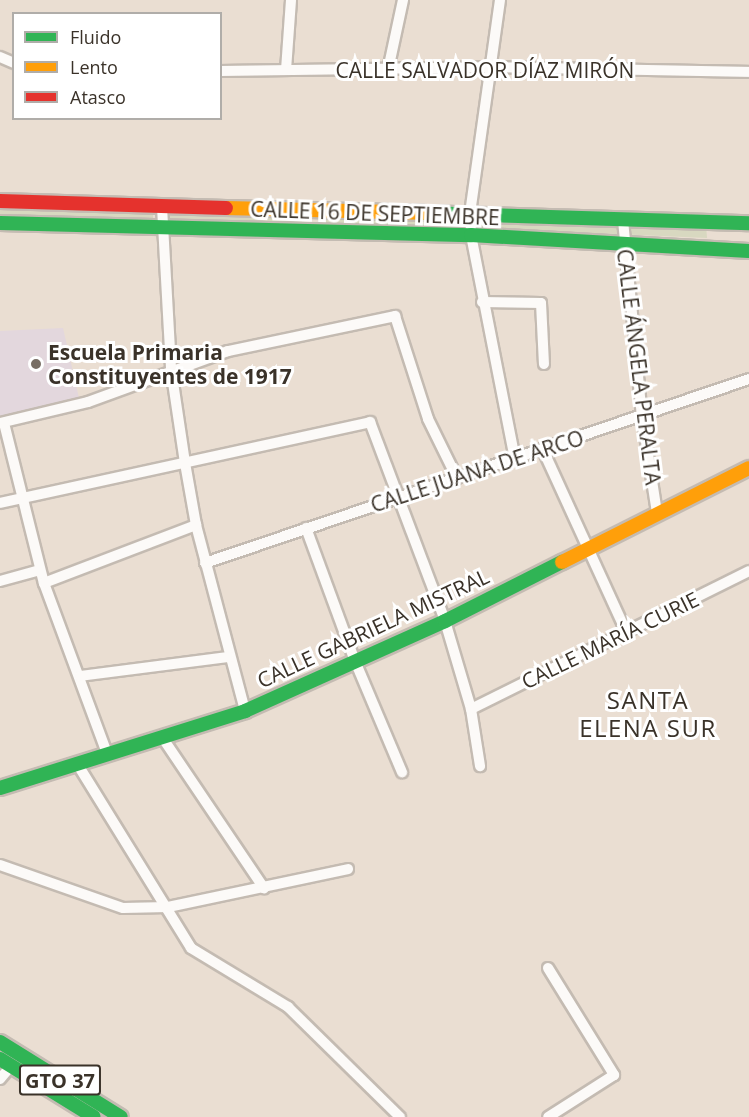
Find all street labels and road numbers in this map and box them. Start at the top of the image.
street label: CALLE SALVADOR DÍAZ MIRÓN [336,57,634,83]
street label: CALLE 16 DE SEPTIEMBRE [250,196,500,230]
street label: CALLE ÁNGELA PERALTA [612,248,666,486]
street label: CALLE JUANA DE ARCO [367,425,587,517]
street label: CALLE GABRIELA MISTRAL [253,563,493,693]
street label: CALLE MARÍA CURIE [517,586,703,694]
road number: GTO 37 [18,1063,102,1097]

